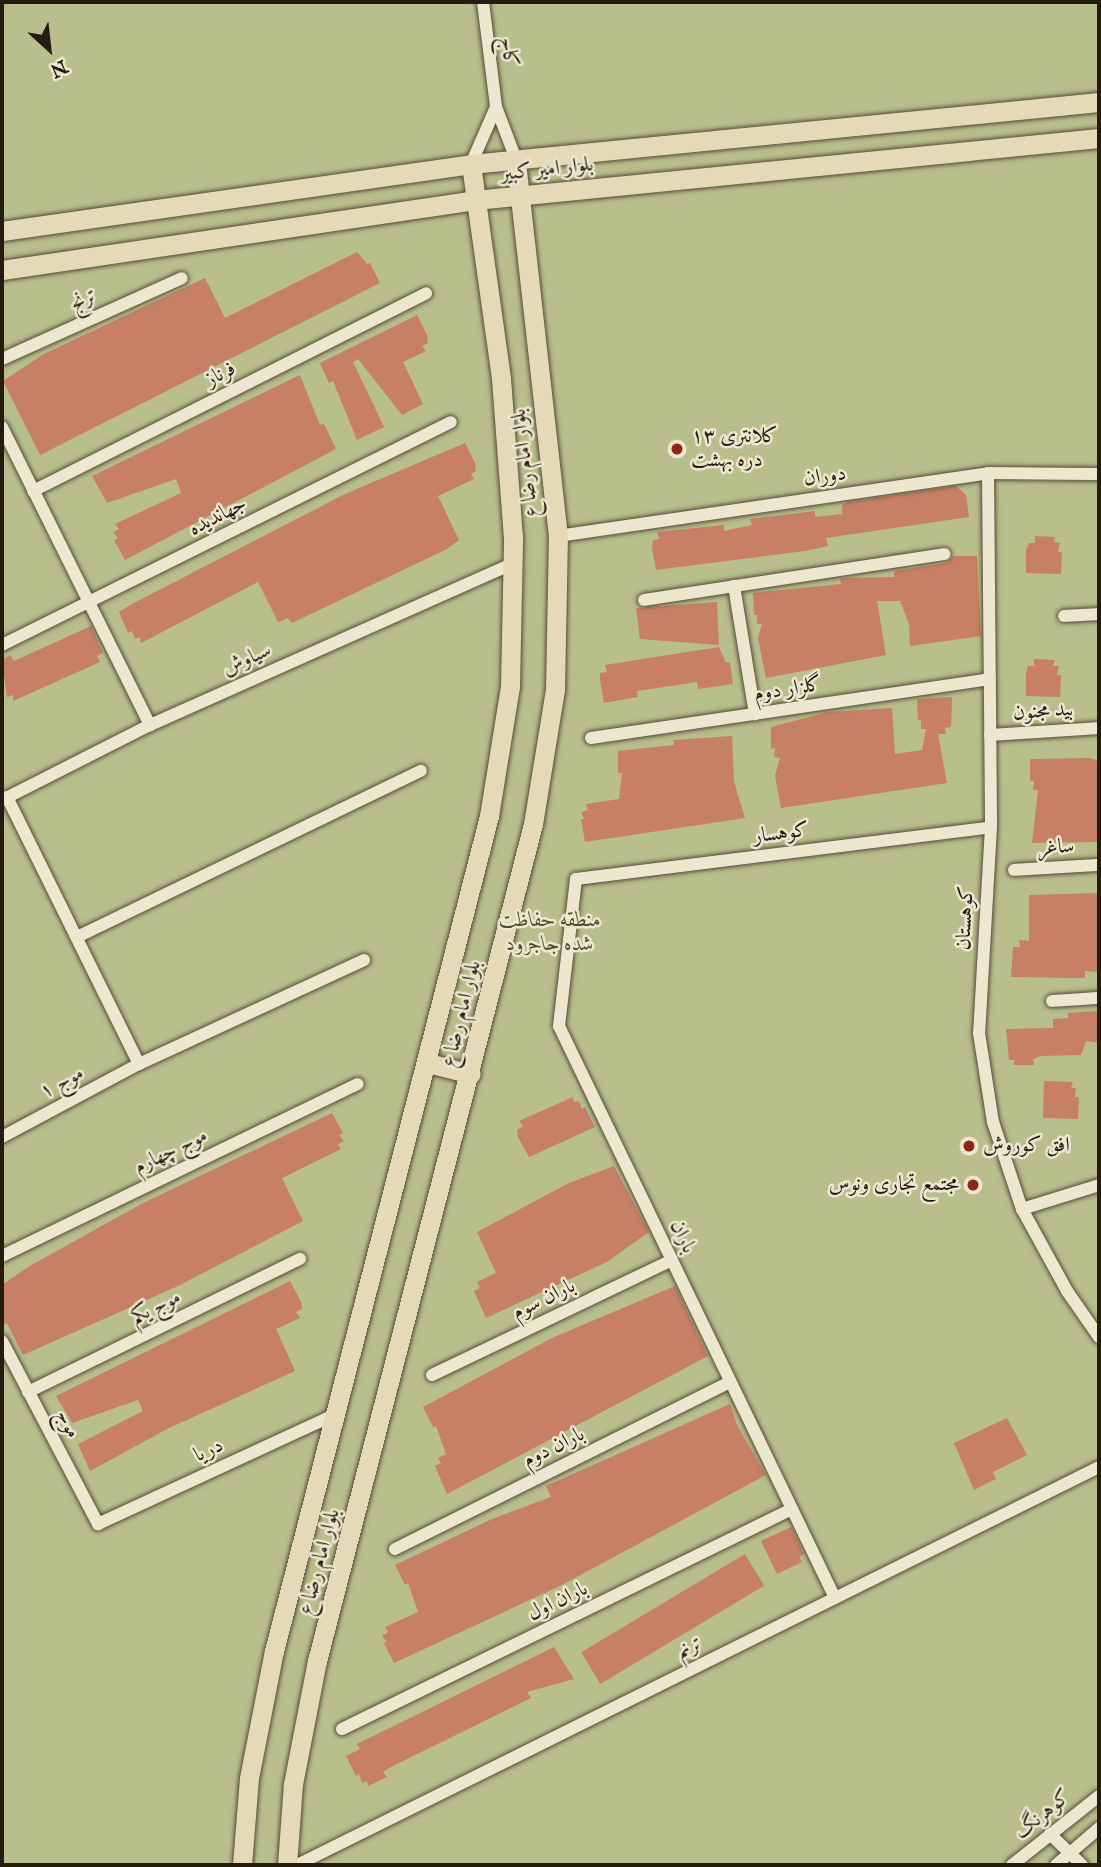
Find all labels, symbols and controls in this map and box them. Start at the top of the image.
north arrow [14,14,84,84]
street label: کاج [494,36,522,68]
text: N [46,53,71,82]
street label: بلوار امیر کبیر [500,153,594,187]
street label: ترنج [67,284,101,318]
street label: فرناز [202,357,240,393]
street label: بلوار امام رضا ع [507,407,545,519]
place label: کلانتری ۱۳ دره بهشت [691,424,778,474]
marker: کلانتری ۱۳ دره بهشت [669,441,685,457]
street label: دوران [802,462,848,492]
street label: جهاندیده [185,492,251,542]
street label: سیاوش [219,638,275,682]
street label: گلزار دوم [752,672,824,708]
street label: بید مجنون [1012,697,1074,727]
street label: کوهسار [752,818,810,850]
street label: ساغر [1037,834,1075,862]
street label: کوهستان [952,885,980,951]
park label: منطقه حفاظت شده جاجرود [499,908,601,958]
street label: بلوار امام رضا ع [437,958,487,1070]
street label: موج ۱ [36,1061,88,1105]
street label: موج چهارم [130,1123,212,1181]
place label: افق کوروش [983,1133,1070,1159]
marker: افق کوروش [961,1138,977,1154]
place label: مجتمع تجاری ونوس [829,1172,959,1198]
marker: مجتمع تجاری ونوس [965,1177,981,1193]
street label: باران [663,1216,701,1258]
street label: باران سوم [508,1274,580,1326]
street label: موج یکم [127,1285,185,1331]
street label: موج [49,1405,85,1443]
street label: باران دوم [519,1422,589,1474]
street label: دریا [190,1433,228,1469]
street label: بلوار امام رضا ع [294,1506,346,1618]
street label: باران اول [524,1577,592,1627]
street label: ترنم [673,1632,707,1666]
street label: کوهرنگ [1010,1785,1076,1845]

